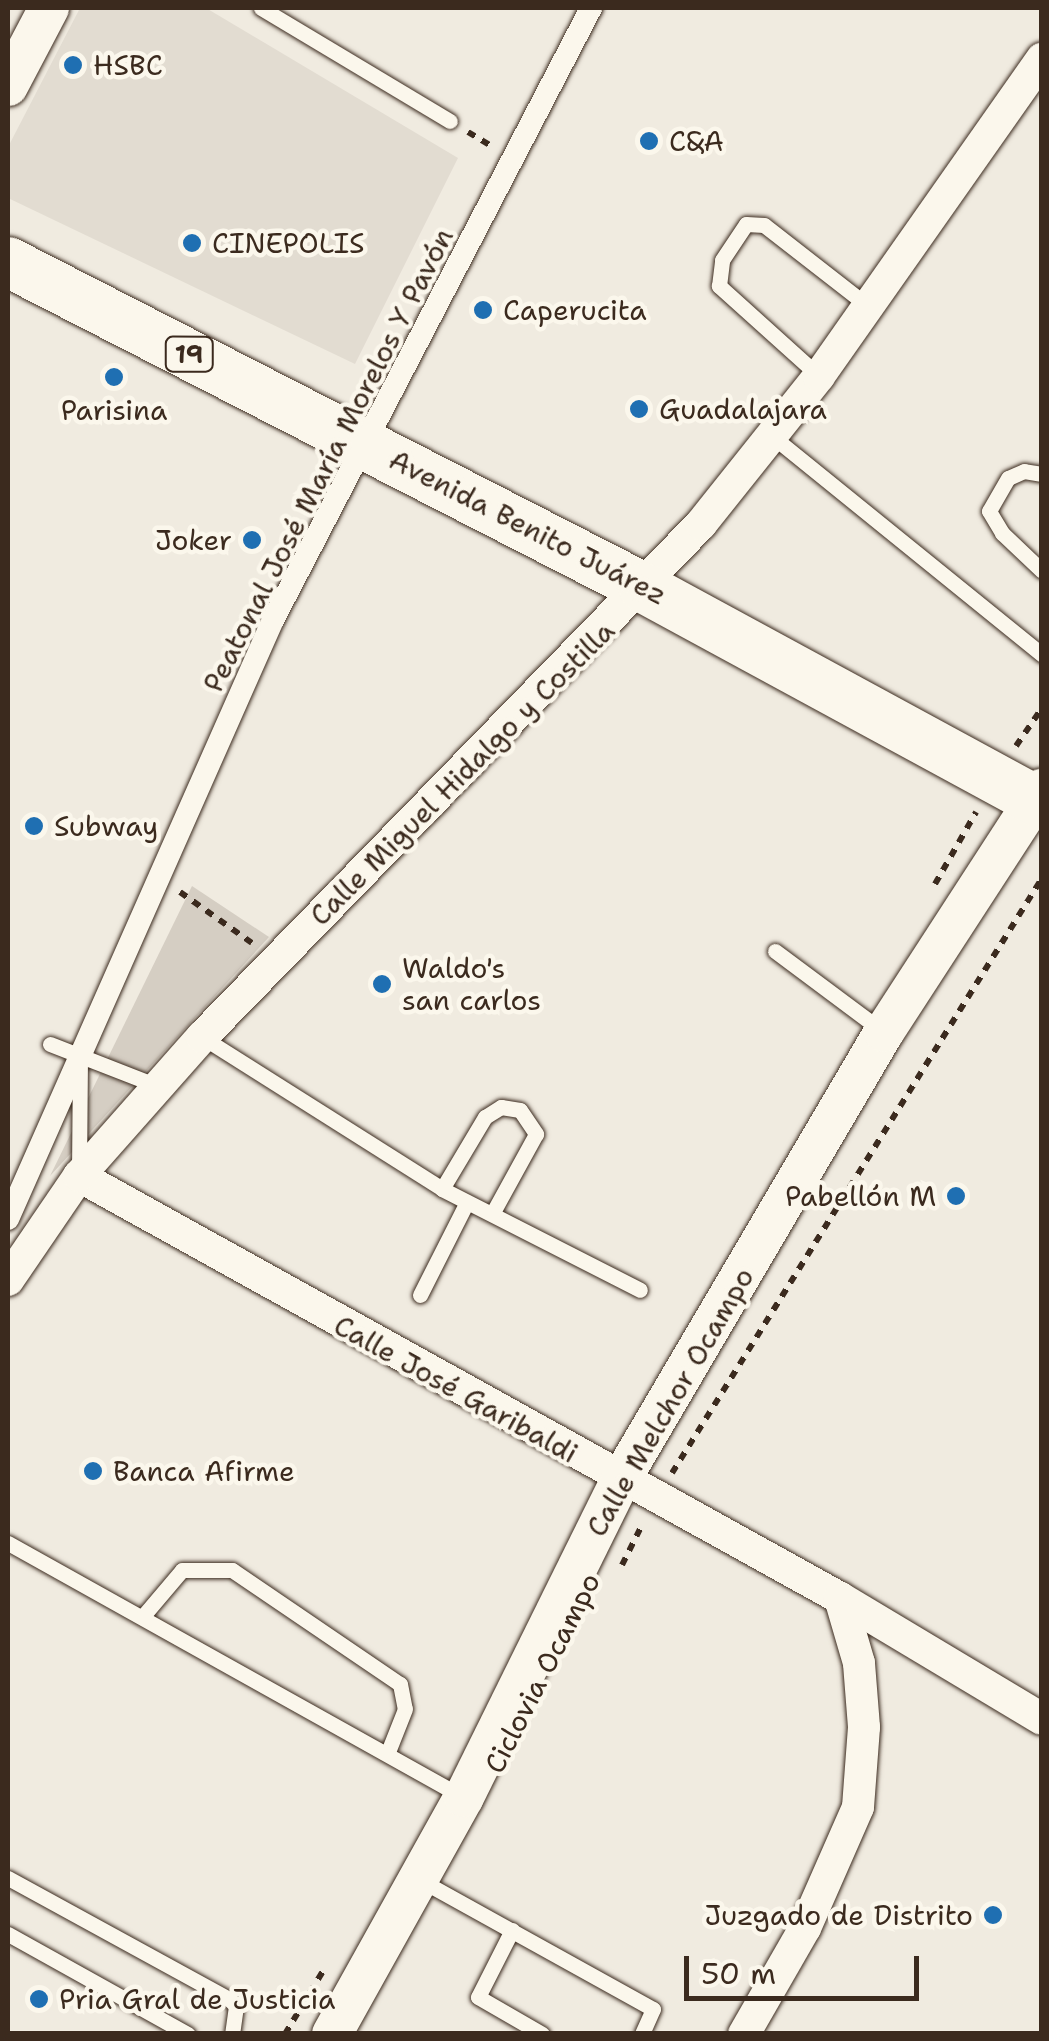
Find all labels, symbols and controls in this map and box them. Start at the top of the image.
place label: HSBC [93,48,163,82]
marker: HSBC [62,54,84,76]
place label: C&A [669,124,724,158]
marker: C&A [638,130,660,152]
street label: Peatonal José María Morelos Y Pavón [196,223,460,697]
place label: CINEPOLIS [212,226,364,260]
marker: CINEPOLIS [181,232,203,254]
place label: Caperucita [503,293,647,327]
marker: Caperucita [472,299,494,321]
road number: 19 [164,334,214,374]
marker: Parisina [103,366,125,388]
place label: Guadalajara [659,392,827,426]
place label: Parisina [61,393,167,427]
marker: Guadalajara [628,398,650,420]
street label: Avenida Benito Juárez [384,442,672,612]
place label: Joker [155,523,232,557]
marker: Joker [241,529,263,551]
street label: Calle Miguel Hidalgo y Costilla [303,614,621,932]
place label: Subway [54,809,158,843]
marker: Subway [23,815,45,837]
place label: Waldo's san carlos [402,951,541,1017]
marker: Waldo's san carlos [371,973,393,995]
place label: Pabellón M [785,1179,936,1213]
marker: Pabellón M [945,1185,967,1207]
street label: Calle Melchor Ocampo [579,1262,761,1542]
street label: Calle José Garibaldi [328,1308,584,1470]
place label: Banca Afirme [113,1454,295,1488]
marker: Banca Afirme [82,1460,104,1482]
street label: Ciclovia Ocampo [477,1567,607,1779]
place label: Juzgado de Distrito [704,1898,973,1932]
marker: Juzgado de Distrito [982,1904,1004,1926]
scale bar [689,1936,924,1998]
text: 50 m [701,1953,776,1994]
place label: Pria Gral de Justicia [59,1982,335,2016]
marker: Pria Gral de Justicia [28,1988,50,2010]

